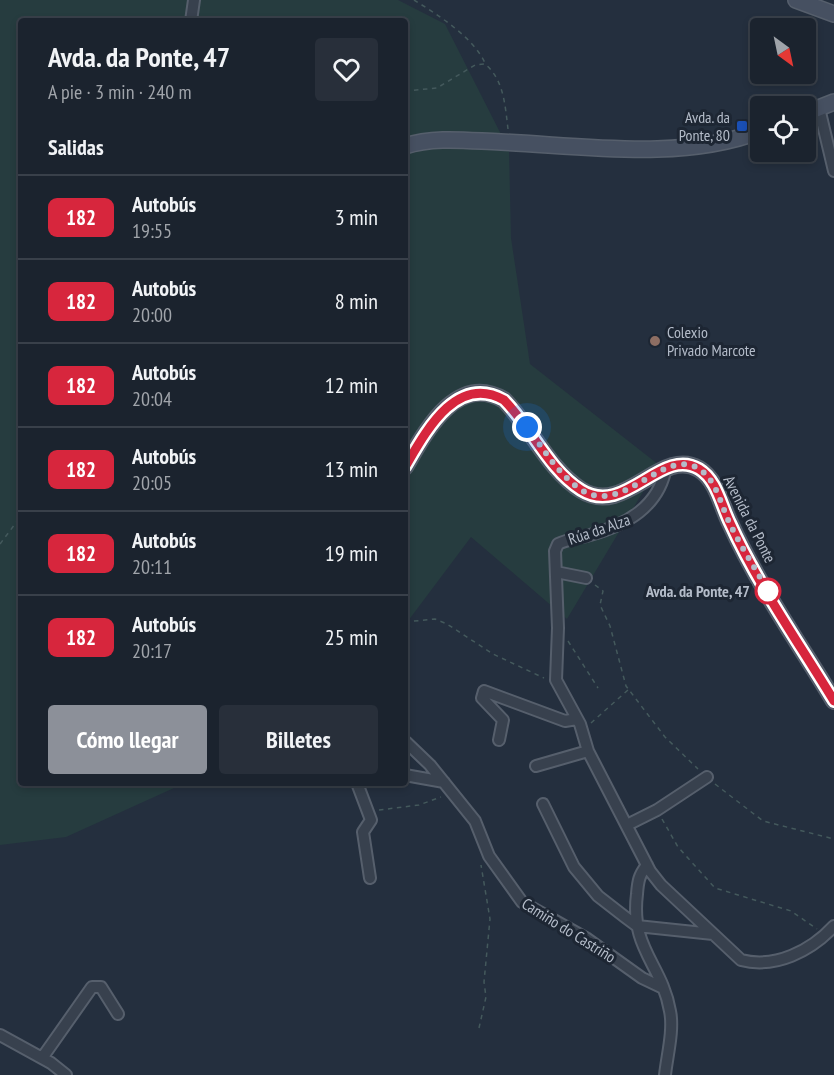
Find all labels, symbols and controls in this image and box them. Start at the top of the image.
north arrow [750,18,816,84]
map controls [750,18,816,162]
text: Avda. da Ponte, 47 [48,38,230,75]
button: heart [315,38,378,101]
text: A pie · 3 min · 240 m [48,79,191,105]
button: locate [750,96,816,162]
place label: Avda. da Ponte, 80 [679,107,730,145]
marker: Avda. da Ponte, 80 [735,119,749,133]
text: Salidas [48,133,104,161]
text: Autobús [132,190,196,218]
text: 3 min [335,203,378,231]
text: 182 [66,204,96,231]
text: 19:55 [132,218,172,244]
text: Autobús [132,274,196,302]
text: 8 min [335,287,378,315]
text: 182 [66,288,96,315]
text: 20:00 [132,302,172,328]
place label: Colexio Privado Marcote [667,322,756,360]
marker: Colexio Privado Marcote [648,334,662,348]
text: Autobús [132,358,196,386]
text: 12 min [325,371,378,399]
text: 182 [66,372,96,399]
text: 20:04 [132,386,172,412]
your location [512,412,542,442]
text: Autobús [132,442,196,470]
text: 13 min [325,455,378,483]
text: 182 [66,456,96,483]
text: 20:05 [132,470,172,496]
street label: Avenida da Ponte [719,472,781,566]
street label: Rúa da Alza [565,509,633,549]
text: Autobús [132,526,196,554]
text: 19 min [325,539,378,567]
text: 182 [66,540,96,567]
text: 20:11 [132,554,172,580]
marker: Avda. da Ponte, 47 [755,578,781,604]
place label: Avda. da Ponte, 47 [645,581,750,601]
text: Autobús [132,610,196,638]
text: 25 min [325,623,378,651]
text: 182 [66,624,96,651]
text: 20:17 [132,638,172,664]
button: Cómo llegar [48,705,207,774]
button: Billetes [219,705,378,774]
street label: Camiño do Castriño [518,893,620,967]

